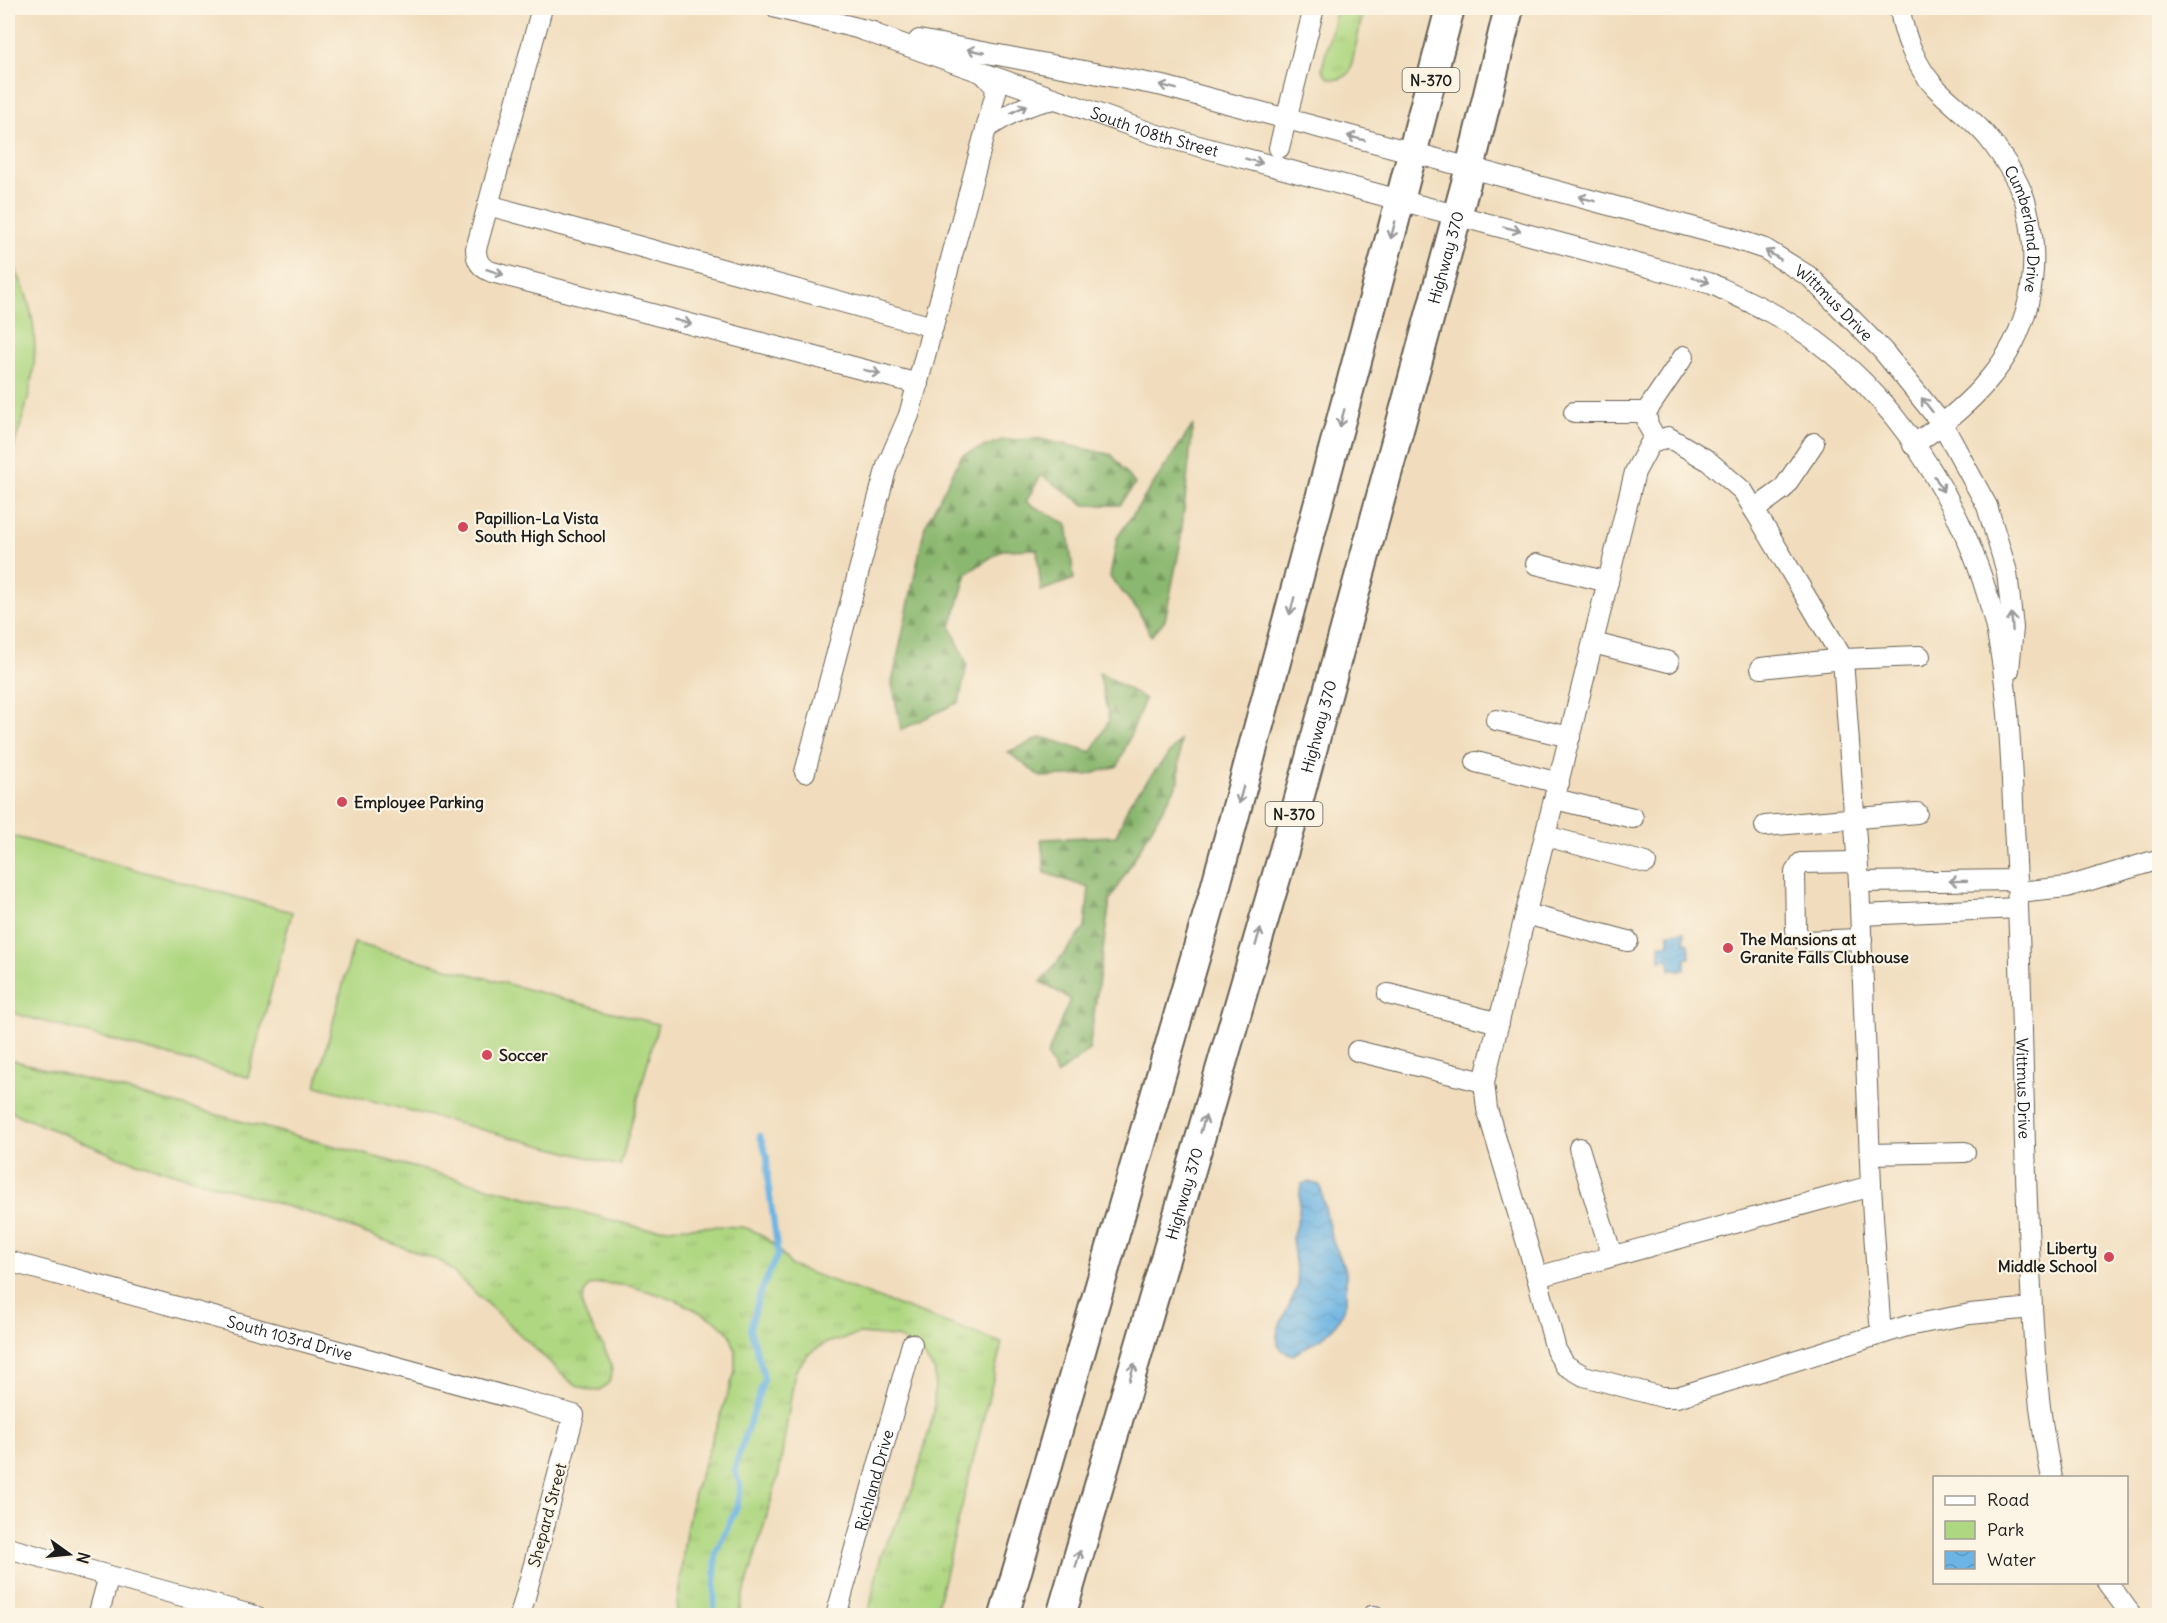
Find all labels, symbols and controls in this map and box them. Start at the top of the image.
one-way arrow [967,45,986,56]
road number: N-370 [1402,68,1460,92]
one-way arrow [1158,81,1177,93]
street label: South 108th Street [1088,102,1221,161]
one-way arrow [1010,103,1028,115]
one-way arrow [1347,131,1366,143]
one-way arrow [1244,155,1263,167]
street label: Cumberland Drive [2000,162,2043,294]
one-way arrow [1578,193,1597,204]
street label: Highway 370 [1424,209,1468,306]
one-way arrow [1386,220,1398,239]
one-way arrow [1503,224,1522,236]
one-way arrow [1765,248,1782,260]
street label: Wittmus Drive [1791,260,1877,345]
one-way arrow [485,268,504,279]
one-way arrow [1691,275,1710,287]
one-way arrow [673,317,692,328]
one-way arrow [862,366,881,378]
one-way arrow [1920,397,1933,413]
one-way arrow [1336,408,1348,427]
one-way arrow [1933,475,1945,492]
place label: Papillion-La Vista South High School [475,508,606,547]
marker: Papillion-La Vista South High School [456,520,470,534]
one-way arrow [1286,597,1297,616]
one-way arrow [2006,612,2017,632]
street label: Highway 370 [1296,678,1341,775]
one-way arrow [1235,785,1246,804]
place label: Employee Parking [354,792,484,813]
marker: Employee Parking [335,795,349,809]
road number: N-370 [1266,802,1322,826]
one-way arrow [1949,875,1969,887]
one-way arrow [1253,928,1264,947]
place label: The Mansions at Granite Falls Clubhouse [1740,929,1909,967]
marker: The Mansions at Granite Falls Clubhouse [1721,941,1735,955]
street label: Wittmus Drive [2012,1038,2035,1139]
place label: Soccer [499,1045,548,1065]
marker: Soccer [480,1048,494,1062]
one-way arrow [1198,1115,1210,1134]
street label: Highway 370 [1161,1145,1207,1242]
place label: Liberty Middle School [1998,1238,2097,1276]
marker: Liberty Middle School [2102,1250,2116,1264]
street label: South 103rd Drive [225,1311,355,1364]
one-way arrow [1127,1363,1138,1382]
street label: Richland Drive [850,1427,898,1533]
street label: Shepard Street [523,1460,571,1569]
legend [1933,1476,2128,1584]
text: Road [1987,1488,2030,1511]
text: Park [1987,1518,2024,1541]
north arrow [39,1524,99,1584]
text: Water [1987,1548,2037,1571]
text: N [72,1550,95,1566]
one-way arrow [1073,1550,1084,1569]

